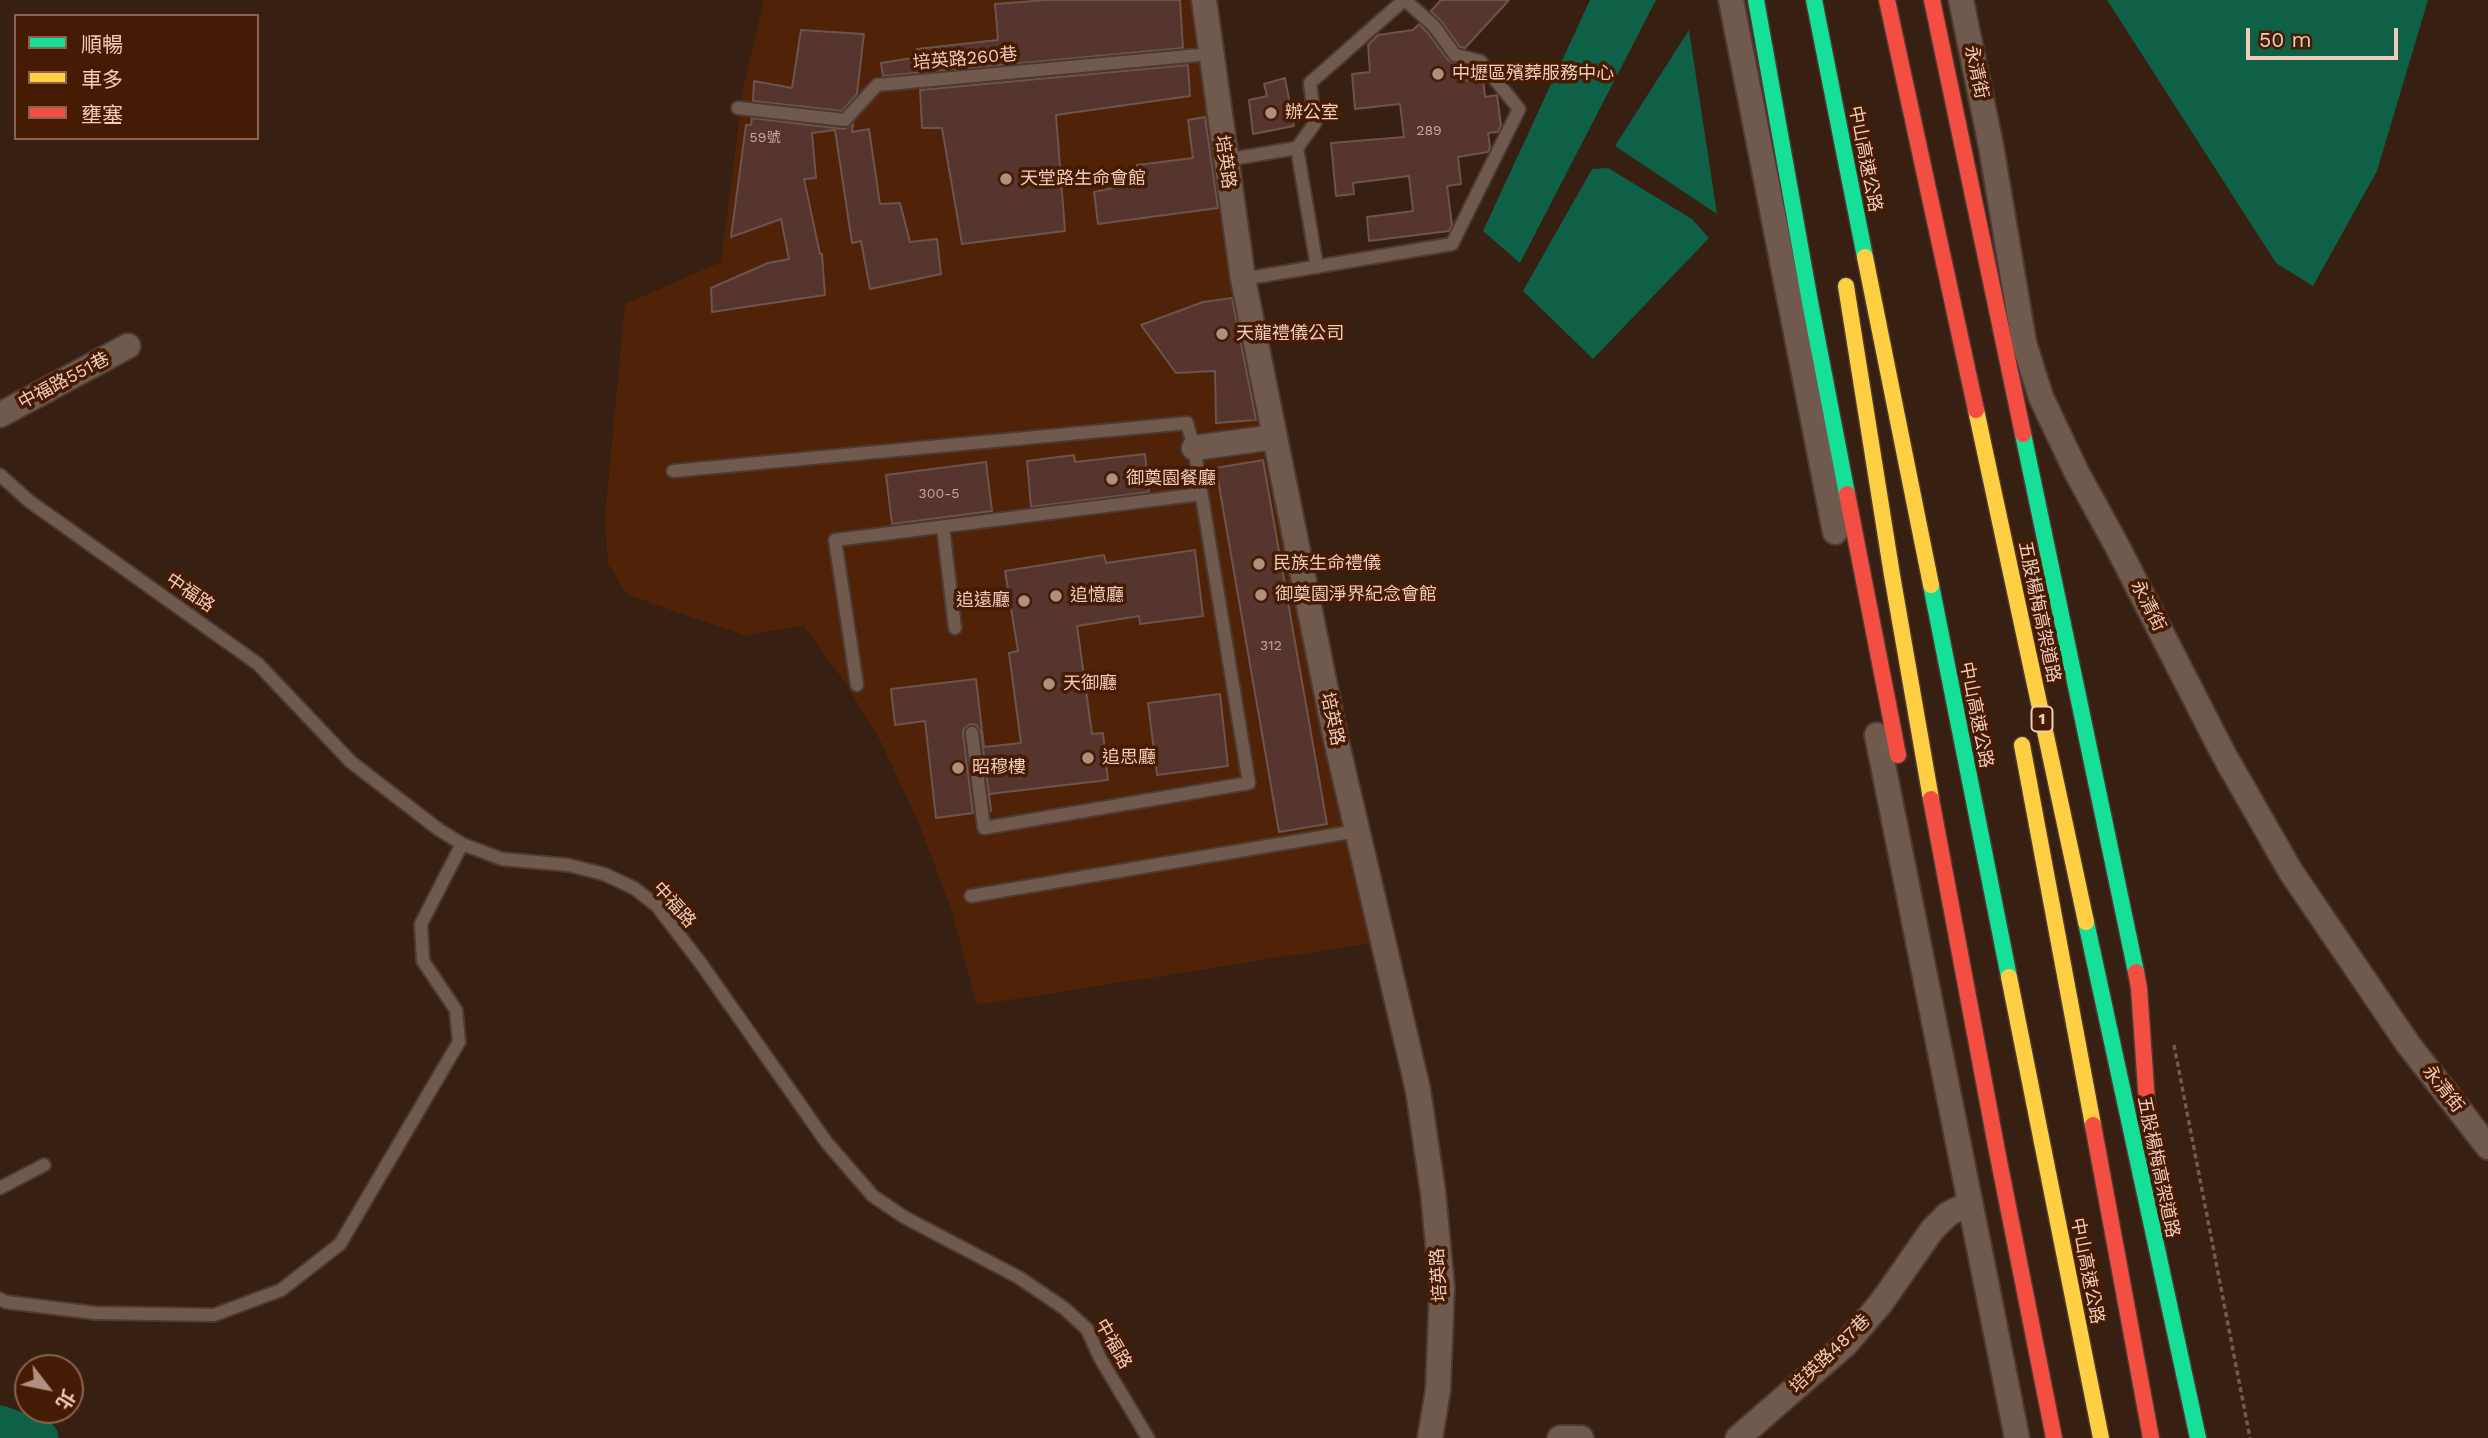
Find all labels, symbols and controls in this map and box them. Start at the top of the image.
legend [14,14,259,140]
scale bar [2250,14,2402,58]
text: 50 m [2259,27,2311,52]
text: 順暢 [81,32,123,57]
street label: 永清街 [1960,43,1992,101]
street label: 培英路260巷 [912,44,1018,74]
place label: 中壢區殯葬服務中心 [1452,63,1614,85]
marker: 中壢區殯葬服務中心 [1430,66,1446,82]
text: 車多 [81,67,123,92]
text: 壅塞 [81,102,123,127]
place label: 辦公室 [1285,102,1339,124]
street label: 中山高速公路 [1844,104,1886,214]
marker: 辦公室 [1263,105,1279,121]
house number: 289 [1416,123,1442,139]
house number: 59號 [750,130,780,146]
street label: 培英路 [1211,134,1239,190]
place label: 天堂路生命會館 [1020,168,1146,190]
marker: 天堂路生命會館 [998,171,1014,187]
place label: 天龍禮儀公司 [1236,323,1344,345]
marker: 天龍禮儀公司 [1214,326,1230,342]
street label: 中福路551巷 [15,348,113,414]
place label: 御奠園餐廳 [1126,468,1216,490]
marker: 御奠園餐廳 [1104,471,1120,487]
house number: 300-5 [919,486,959,502]
street label: 五股楊梅高架道路 [2013,539,2065,685]
place label: 民族生命禮儀 [1273,553,1381,575]
marker: 民族生命禮儀 [1251,556,1267,572]
street label: 中福路 [162,569,218,617]
street label: 永清街 [2126,577,2170,635]
place label: 御奠園淨界紀念會館 [1275,584,1437,606]
place label: 追憶廳 [1070,585,1124,607]
marker: 御奠園淨界紀念會館 [1253,587,1269,603]
marker: 追憶廳 [1048,588,1064,604]
place label: 追遠廳 [956,590,1010,612]
marker: 追遠廳 [1016,593,1032,609]
house number: 312 [1260,638,1282,654]
street label: 中山高速公路 [1955,660,1997,770]
place label: 天御廳 [1063,673,1117,695]
marker: 天御廳 [1041,676,1057,692]
street label: 培英路 [1316,690,1348,748]
road number: 1 [2032,706,2052,732]
place label: 追思廳 [1102,747,1156,769]
marker: 追思廳 [1080,750,1096,766]
place label: 昭穆樓 [972,757,1026,779]
marker: 昭穆樓 [950,760,966,776]
street label: 中福路 [648,878,700,932]
street label: 永清街 [2418,1061,2468,1117]
street label: 五股楊梅高架道路 [2132,1094,2184,1240]
street label: 中山高速公路 [2066,1216,2108,1326]
street label: 培英路 [1427,1247,1451,1303]
street label: 培英路487巷 [1785,1310,1875,1398]
street label: 中福路 [1090,1315,1136,1373]
north arrow [14,1354,84,1424]
text: 北 [51,1385,80,1413]

